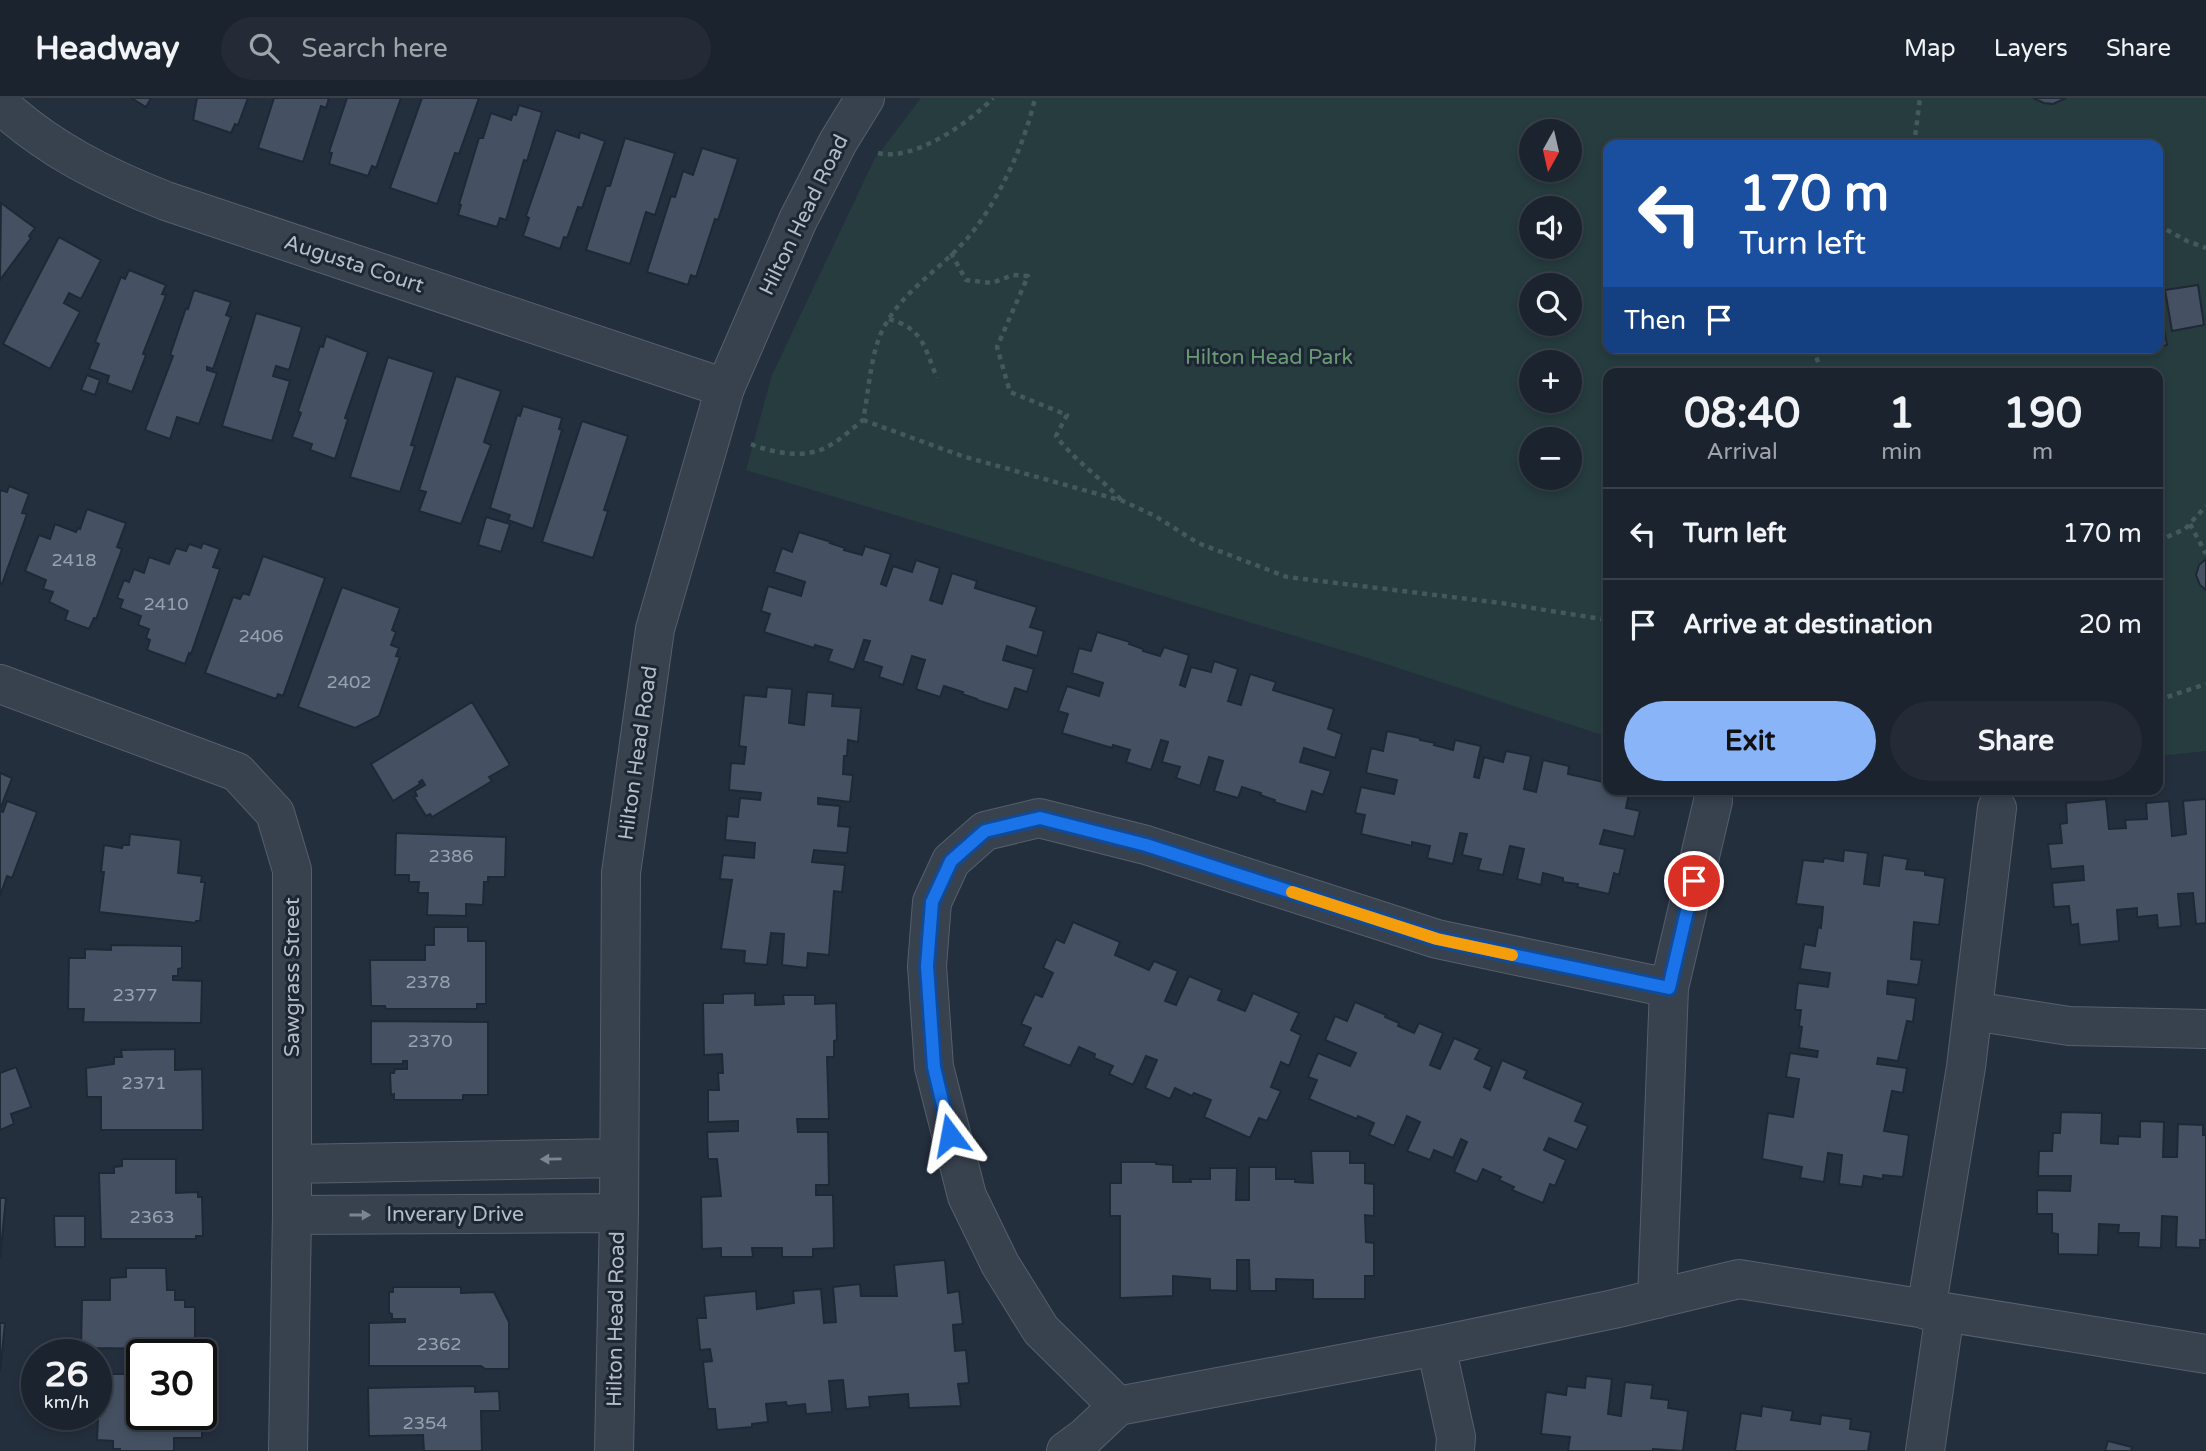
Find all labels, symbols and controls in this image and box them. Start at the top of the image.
search box [221,17,711,80]
text: Headway [35,29,179,68]
icon: search [245,29,283,67]
text: Search here [301,33,448,64]
text: Map [1904,34,1956,63]
text: Layers [1994,34,2068,63]
text: Share [2106,34,2171,63]
north arrow [1519,119,1582,182]
map controls [1519,119,1582,490]
street label: Hilton Head Road [754,131,854,299]
text: 170 m [1739,165,1889,224]
icon: left [1624,168,1715,259]
button: sound [1519,196,1582,259]
text: Turn left [1739,225,1866,263]
street label: Augusta Court [281,230,427,298]
button: search [1519,273,1582,336]
icon: arrive [1700,301,1738,339]
text: Then [1624,305,1686,336]
park label: Hilton Head Park [1185,345,1353,370]
button: + [1519,350,1582,413]
text: 08:40 [1684,388,1800,439]
text: 1 [1888,388,1915,439]
text: 190 [2003,388,2082,439]
button: − [1519,427,1582,490]
text: Arrival [1707,438,1778,466]
text: min [1881,438,1922,466]
text: m [2032,438,2053,466]
icon: left [1624,515,1662,553]
text: Turn left [1683,518,1786,549]
text: 170 m [2062,518,2142,549]
house number: 2418 [51,549,97,571]
house number: 2410 [143,593,189,615]
icon: arrive [1624,606,1662,644]
text: Arrive at destination [1683,609,1933,640]
text: 20 m [2079,609,2142,640]
house number: 2406 [238,625,284,647]
street label: Hilton Head Road [613,664,663,842]
house number: 2402 [326,671,372,693]
button: Exit [1624,701,1876,781]
button: Share [1890,701,2142,781]
house number: 2386 [428,845,474,867]
pin [1664,851,1724,911]
icon: arrive [1675,862,1713,900]
street label: Sawgrass Street [280,897,305,1057]
house number: 2378 [405,971,451,993]
house number: 2377 [112,984,158,1006]
house number: 2370 [407,1030,453,1052]
house number: 2371 [121,1072,167,1094]
position arrow [913,1098,987,1172]
one-way arrow [540,1154,562,1165]
street label: Inverary Drive [386,1202,524,1227]
house number: 2363 [129,1206,175,1228]
one-way arrow [349,1209,371,1221]
street label: Hilton Head Road [602,1231,630,1407]
house number: 2362 [416,1333,462,1355]
speed limit sign: 30 [126,1339,217,1430]
text: 26 [45,1354,88,1396]
text: km/h [44,1391,89,1413]
house number: 2354 [402,1412,448,1434]

